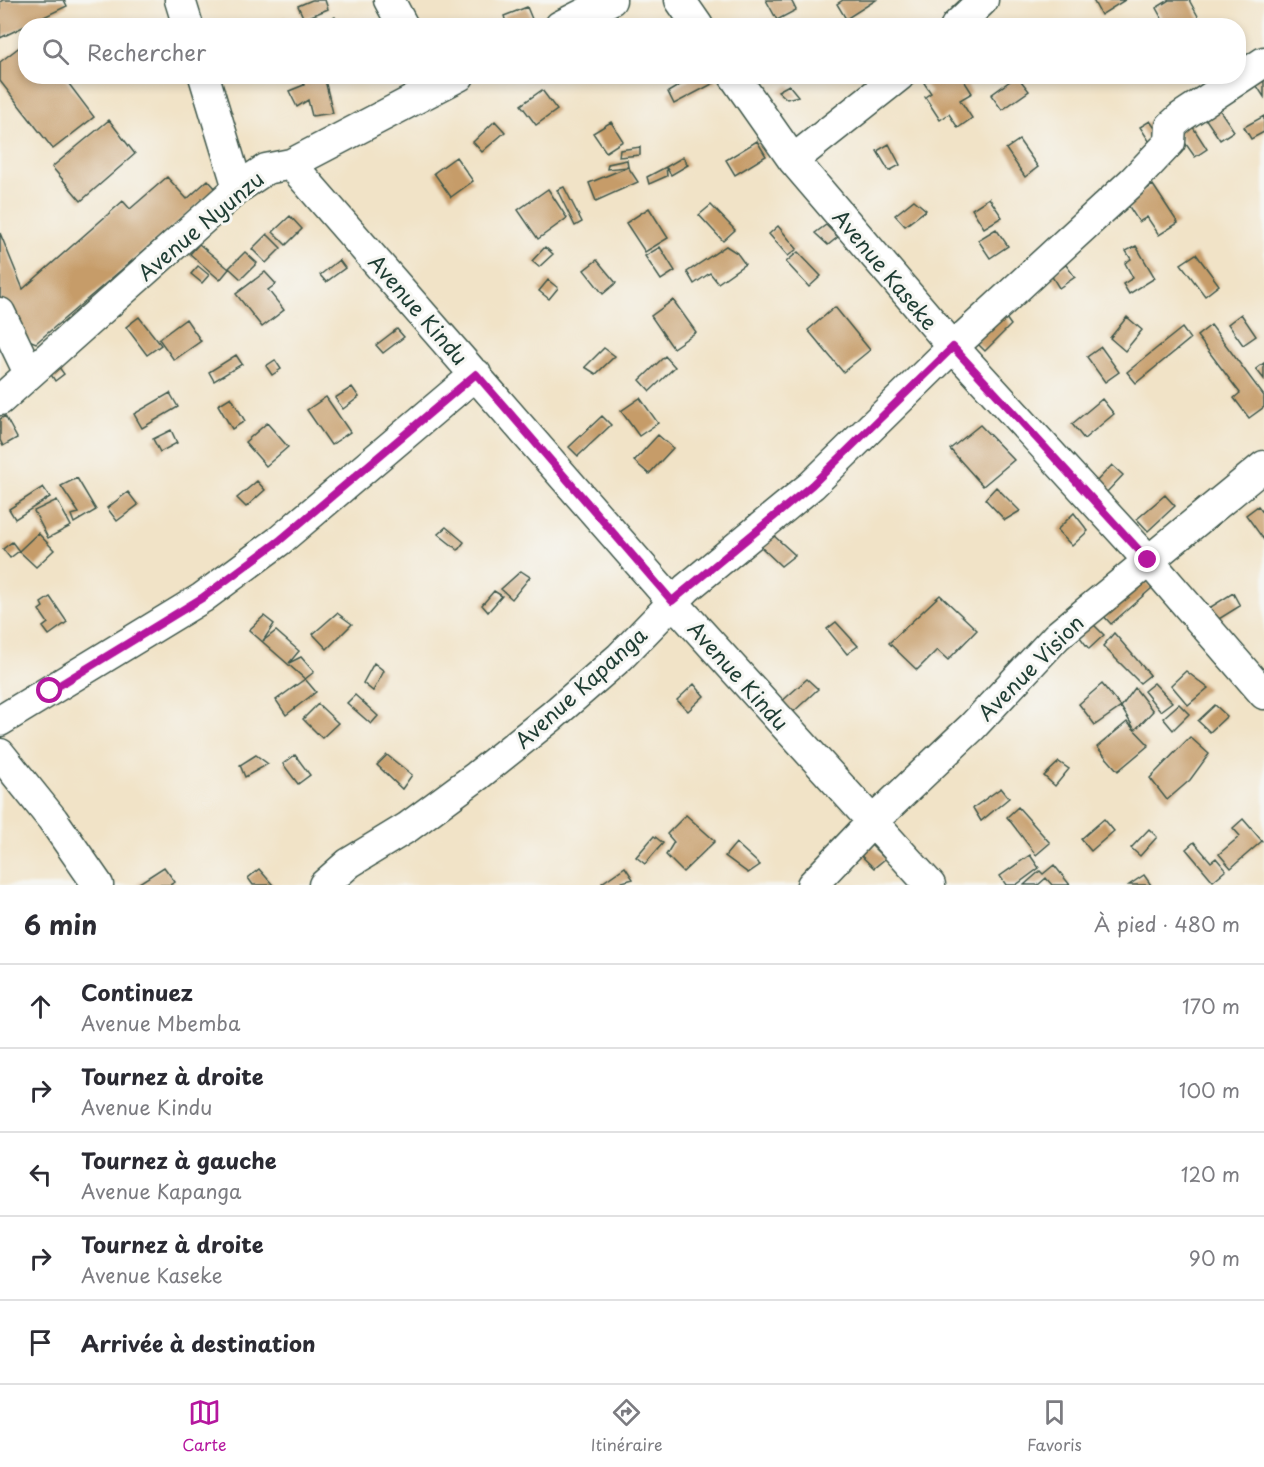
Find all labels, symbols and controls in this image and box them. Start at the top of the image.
search box [18,18,1246,84]
icon: search [39,35,72,68]
text: Rechercher [87,35,206,68]
street label: Avenue Nyunzu [130,163,270,287]
street label: Avenue Kaseke [826,202,946,336]
street label: Avenue Kindu [362,247,476,371]
route end [1134,546,1160,572]
street label: Avenue Vision [970,607,1090,727]
street label: Avenue Kindu [681,613,797,737]
street label: Avenue Kapanga [507,619,653,755]
route start [36,677,62,703]
text: 6 min [24,905,97,944]
text: À pied · 480 m [1094,909,1240,939]
text: Continuez [81,975,193,1008]
icon: ahead [24,990,57,1023]
text: 170 m [1182,991,1240,1021]
text: Avenue Mbemba [81,1008,240,1038]
text: Tournez à droite [81,1059,264,1092]
icon: right [24,1074,57,1107]
text: 100 m [1179,1075,1240,1105]
text: Avenue Kindu [81,1092,212,1122]
text: Tournez à gauche [81,1143,277,1176]
icon: left [24,1158,57,1191]
text: 120 m [1181,1159,1240,1189]
text: Avenue Kapanga [81,1176,241,1206]
text: Tournez à droite [81,1227,264,1260]
icon: right [24,1242,57,1275]
text: 90 m [1189,1243,1240,1273]
text: Avenue Kaseke [81,1260,223,1290]
icon: arrive [24,1326,57,1359]
text: Arrivée à destination [81,1326,315,1359]
tab: Carte [182,1396,226,1456]
tab: Itinéraire [591,1396,663,1456]
tab: Favoris [1027,1396,1082,1456]

